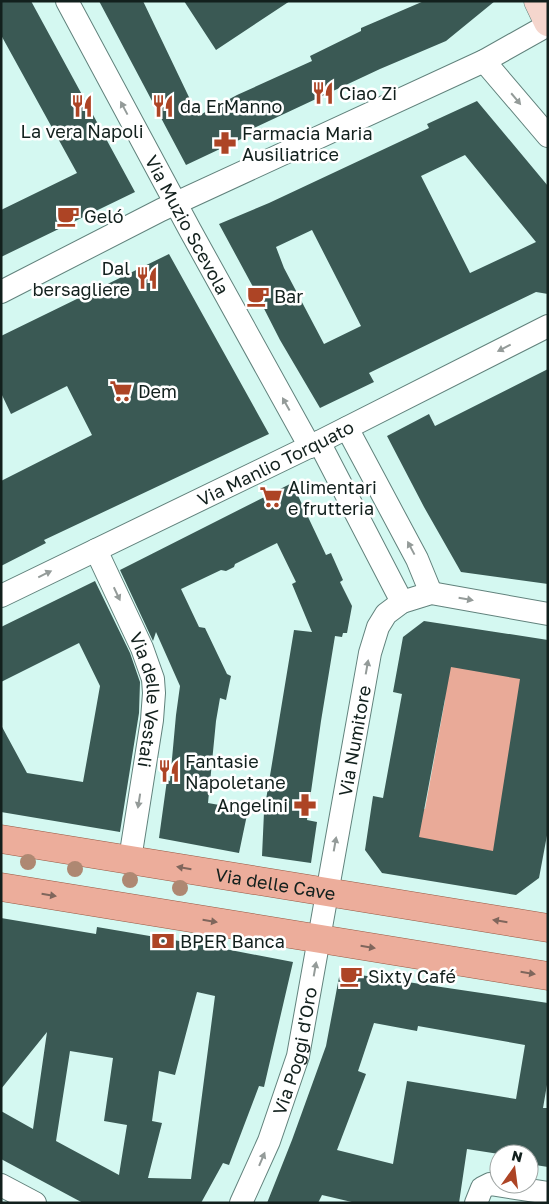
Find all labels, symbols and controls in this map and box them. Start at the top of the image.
restaurant icon: Ciao Zi [310,80,336,106]
place label: Ciao Zi [339,82,397,104]
one-way arrow [510,92,521,105]
restaurant icon: La vera Napoli [69,93,95,119]
restaurant icon: da ErManno [150,93,176,119]
place label: da ErManno [180,95,282,117]
one-way arrow [120,101,128,115]
place label: La vera Napoli [20,120,144,142]
place label: Farmacia Maria Ausiliatrice [242,122,373,165]
pharmacy icon: Farmacia Maria Ausiliatrice [212,130,238,156]
street label: Via Muzio Scevola [141,151,234,298]
cafe icon: Geló [55,203,81,229]
place label: Geló [84,205,124,227]
place label: Dal bersagliere [32,257,130,300]
restaurant icon: Dal bersagliere [134,265,160,291]
cafe icon: Bar [245,283,271,309]
place label: Bar [274,285,303,307]
one-way arrow [497,344,512,352]
supermarket icon: Dem [108,378,134,404]
place label: Dem [138,380,177,402]
one-way arrow [282,397,290,411]
street label: Via Manlio Torquato [194,415,357,510]
place label: Alimentari e frutteria [288,476,377,519]
supermarket icon: Alimentari e frutteria [258,484,284,510]
one-way arrow [407,541,415,556]
one-way arrow [38,570,52,578]
one-way arrow [113,587,121,601]
one-way arrow [459,595,475,603]
street label: Via delle Vestali [125,628,165,769]
one-way arrow [364,659,372,675]
street label: Via Numitore [334,684,375,798]
place label: Fantasie Napoletane [185,750,286,793]
restaurant icon: Fantasie Napoletane [156,758,182,784]
pharmacy icon: Angelini [292,792,318,818]
one-way arrow [135,793,143,809]
place label: Angelini [217,794,288,816]
one-way arrow [332,836,340,852]
street label: Via delle Cave [214,863,337,904]
one-way arrow [176,864,192,872]
one-way arrow [42,891,58,899]
one-way arrow [491,916,507,924]
one-way arrow [202,917,218,925]
bank icon: BPER Banca [150,928,176,954]
place label: BPER Banca [180,930,285,952]
one-way arrow [360,943,376,951]
one-way arrow [312,961,320,977]
cafe icon: Sixty Café [338,963,364,989]
place label: Sixty Café [368,965,456,987]
one-way arrow [521,970,537,978]
street label: Via Poggi d'Oro [268,985,321,1118]
north arrow [489,1144,539,1194]
text: N [510,1146,524,1165]
one-way arrow [259,1151,266,1166]

